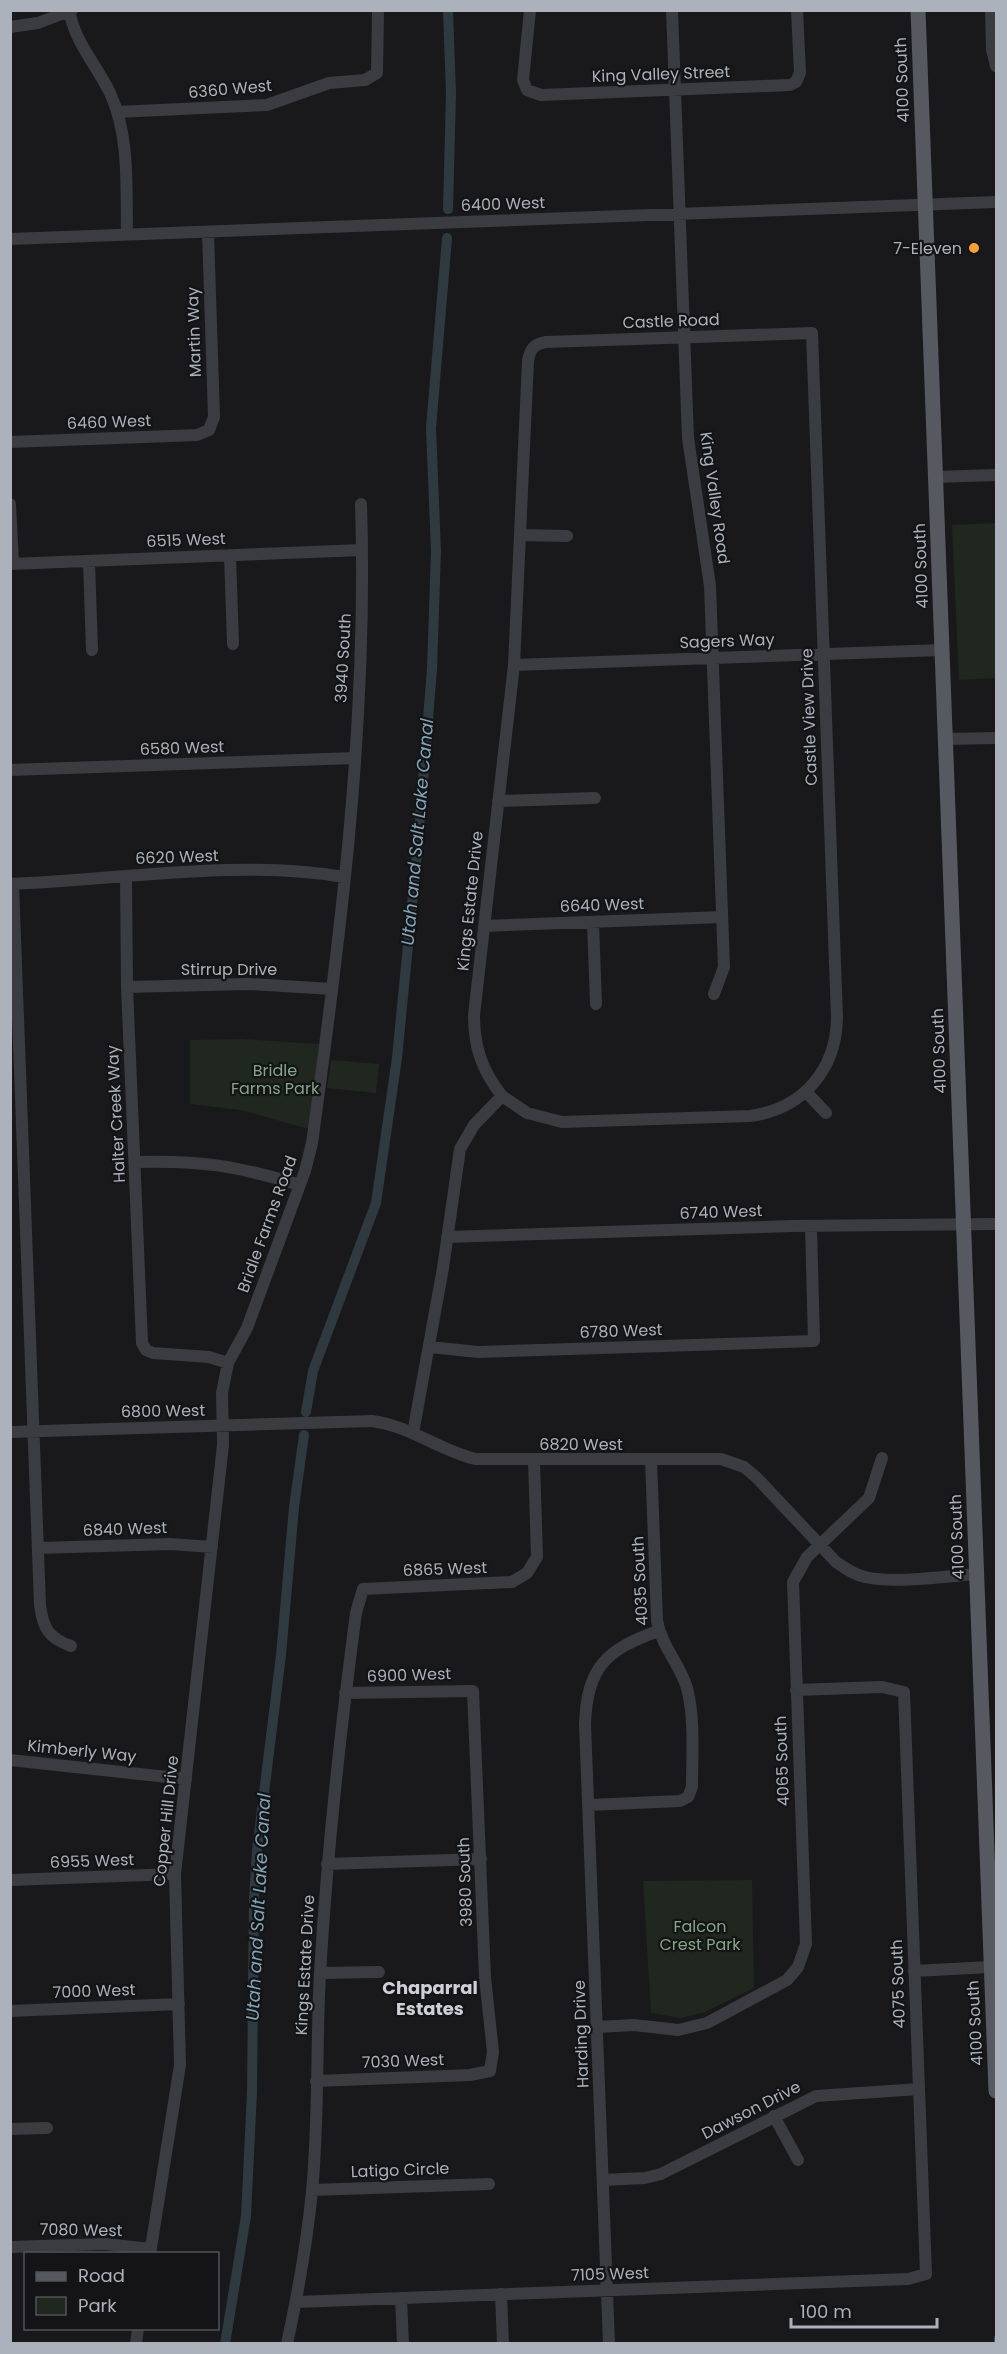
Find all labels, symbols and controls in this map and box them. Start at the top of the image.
street label: 4100 South [889,37,915,123]
street label: King Valley Street [591,60,731,88]
street label: 6360 West [187,74,273,104]
street label: 6400 West [460,191,546,217]
place label: 7-Eleven [893,237,962,260]
marker: 7-Eleven [967,241,981,255]
street label: Martin Way [181,286,207,378]
street label: Castle Road [622,308,720,334]
street label: 6460 West [66,409,152,435]
street label: King Valley Road [694,430,736,566]
street label: 4100 South [908,523,934,609]
street label: 6515 West [146,527,226,553]
street label: 3940 South [329,613,357,703]
street label: Sagers Way [679,628,775,654]
street label: Castle View Drive [795,648,823,786]
water label: Utah and Salt Lake Canal [395,717,439,947]
street label: 6580 West [139,735,225,761]
street label: Kings Estate Drive [451,830,489,972]
street label: 6620 West [135,844,219,870]
street label: 6640 West [559,892,645,918]
street label: Stirrup Drive [181,958,277,981]
street label: 4100 South [926,1008,952,1094]
street label: Halter Creek Way [101,1045,131,1183]
park label: Bridle Farms Park [231,1059,320,1100]
street label: Bridle Farms Road [232,1152,302,1296]
street label: 6740 West [679,1199,763,1225]
street label: 6780 West [579,1318,663,1344]
street label: 6800 West [121,1399,206,1423]
street label: 6820 West [539,1433,623,1456]
street label: 4100 South [944,1494,970,1580]
street label: 6840 West [82,1516,168,1542]
street label: 4035 South [626,1536,654,1626]
street label: 6865 West [402,1556,488,1582]
street label: 6900 West [366,1662,452,1688]
street label: 4065 South [769,1715,795,1807]
street label: Kimberly Way [26,1734,138,1768]
street label: Copper Hill Drive [148,1754,184,1888]
water label: Utah and Salt Lake Canal [240,1792,276,2021]
street label: 3980 South [452,1837,478,1927]
street label: 6955 West [49,1848,135,1874]
street label: Kings Estate Drive [290,1894,320,2036]
park label: Falcon Crest Park [660,1915,741,1956]
street label: 4075 South [885,1939,911,2029]
district label: Chaparral Estates [382,1975,478,2021]
street label: 7000 West [52,1978,136,2004]
street label: Harding Drive [568,1980,594,2088]
street label: 4100 South [961,1980,989,2066]
street label: 7030 West [361,2048,445,2074]
street label: Dawson Drive [697,2075,805,2145]
street label: Latigo Circle [350,2157,450,2183]
street label: 7080 West [39,2218,123,2242]
legend [24,2252,219,2330]
street label: 7105 West [571,2261,650,2287]
text: Road [78,2263,125,2288]
scale bar [791,2291,936,2329]
text: Park [78,2293,117,2318]
text: 100 m [800,2299,852,2324]

